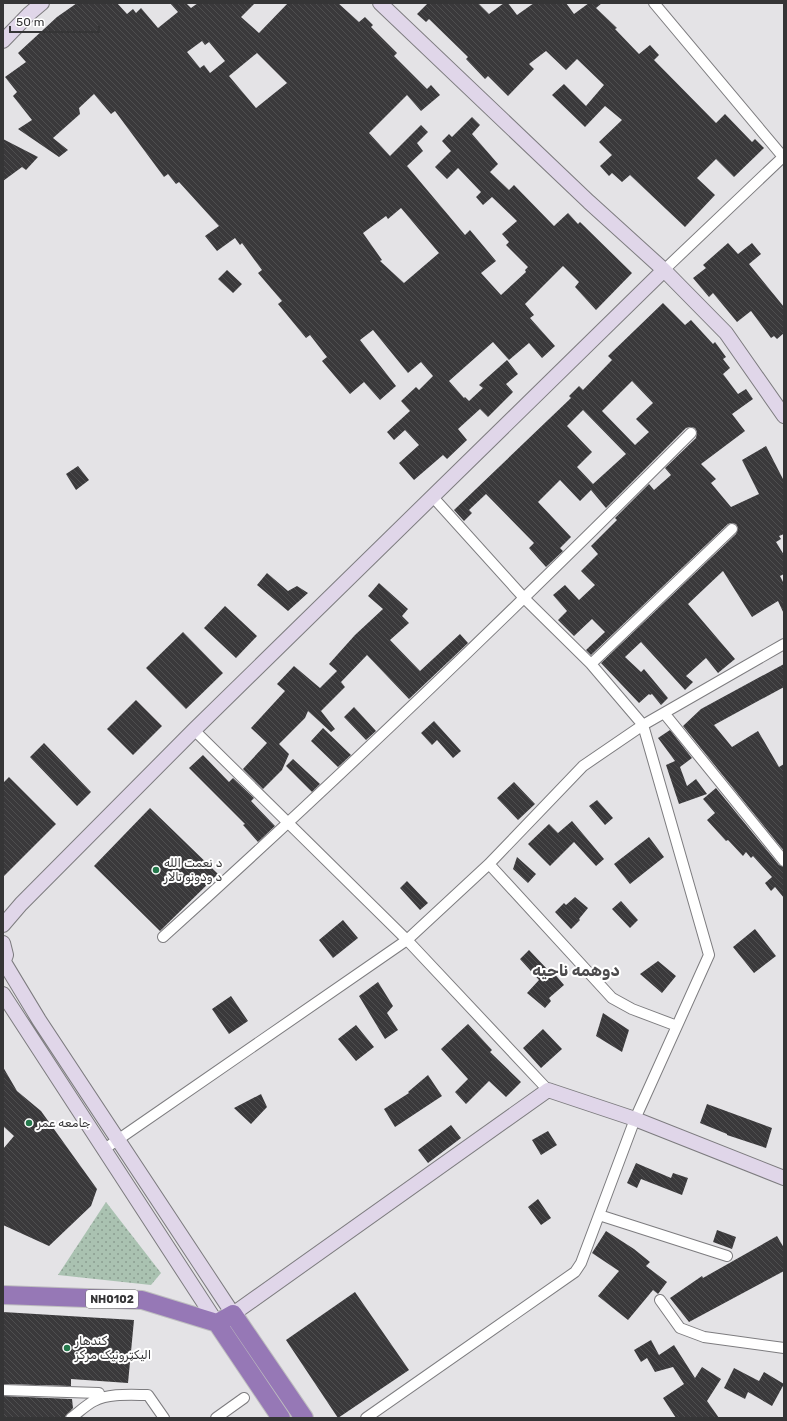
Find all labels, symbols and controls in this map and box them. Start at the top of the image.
scale bar [10,8,99,34]
text: 50 m [16,15,44,29]
place label: د نعمت الله د ودونو تالار [163,856,223,885]
marker: د نعمت الله د ودونو تالار [151,865,161,875]
district label: دوهمه ناحیه [532,961,620,980]
place label: جامعه عمر [36,1116,90,1131]
marker: جامعه عمر [24,1118,34,1128]
road number: NH0102 [86,1290,138,1308]
place label: کندهار الیکټرونیک مرکز [74,1334,151,1363]
marker: کندهار الیکټرونیک مرکز [62,1343,72,1353]

